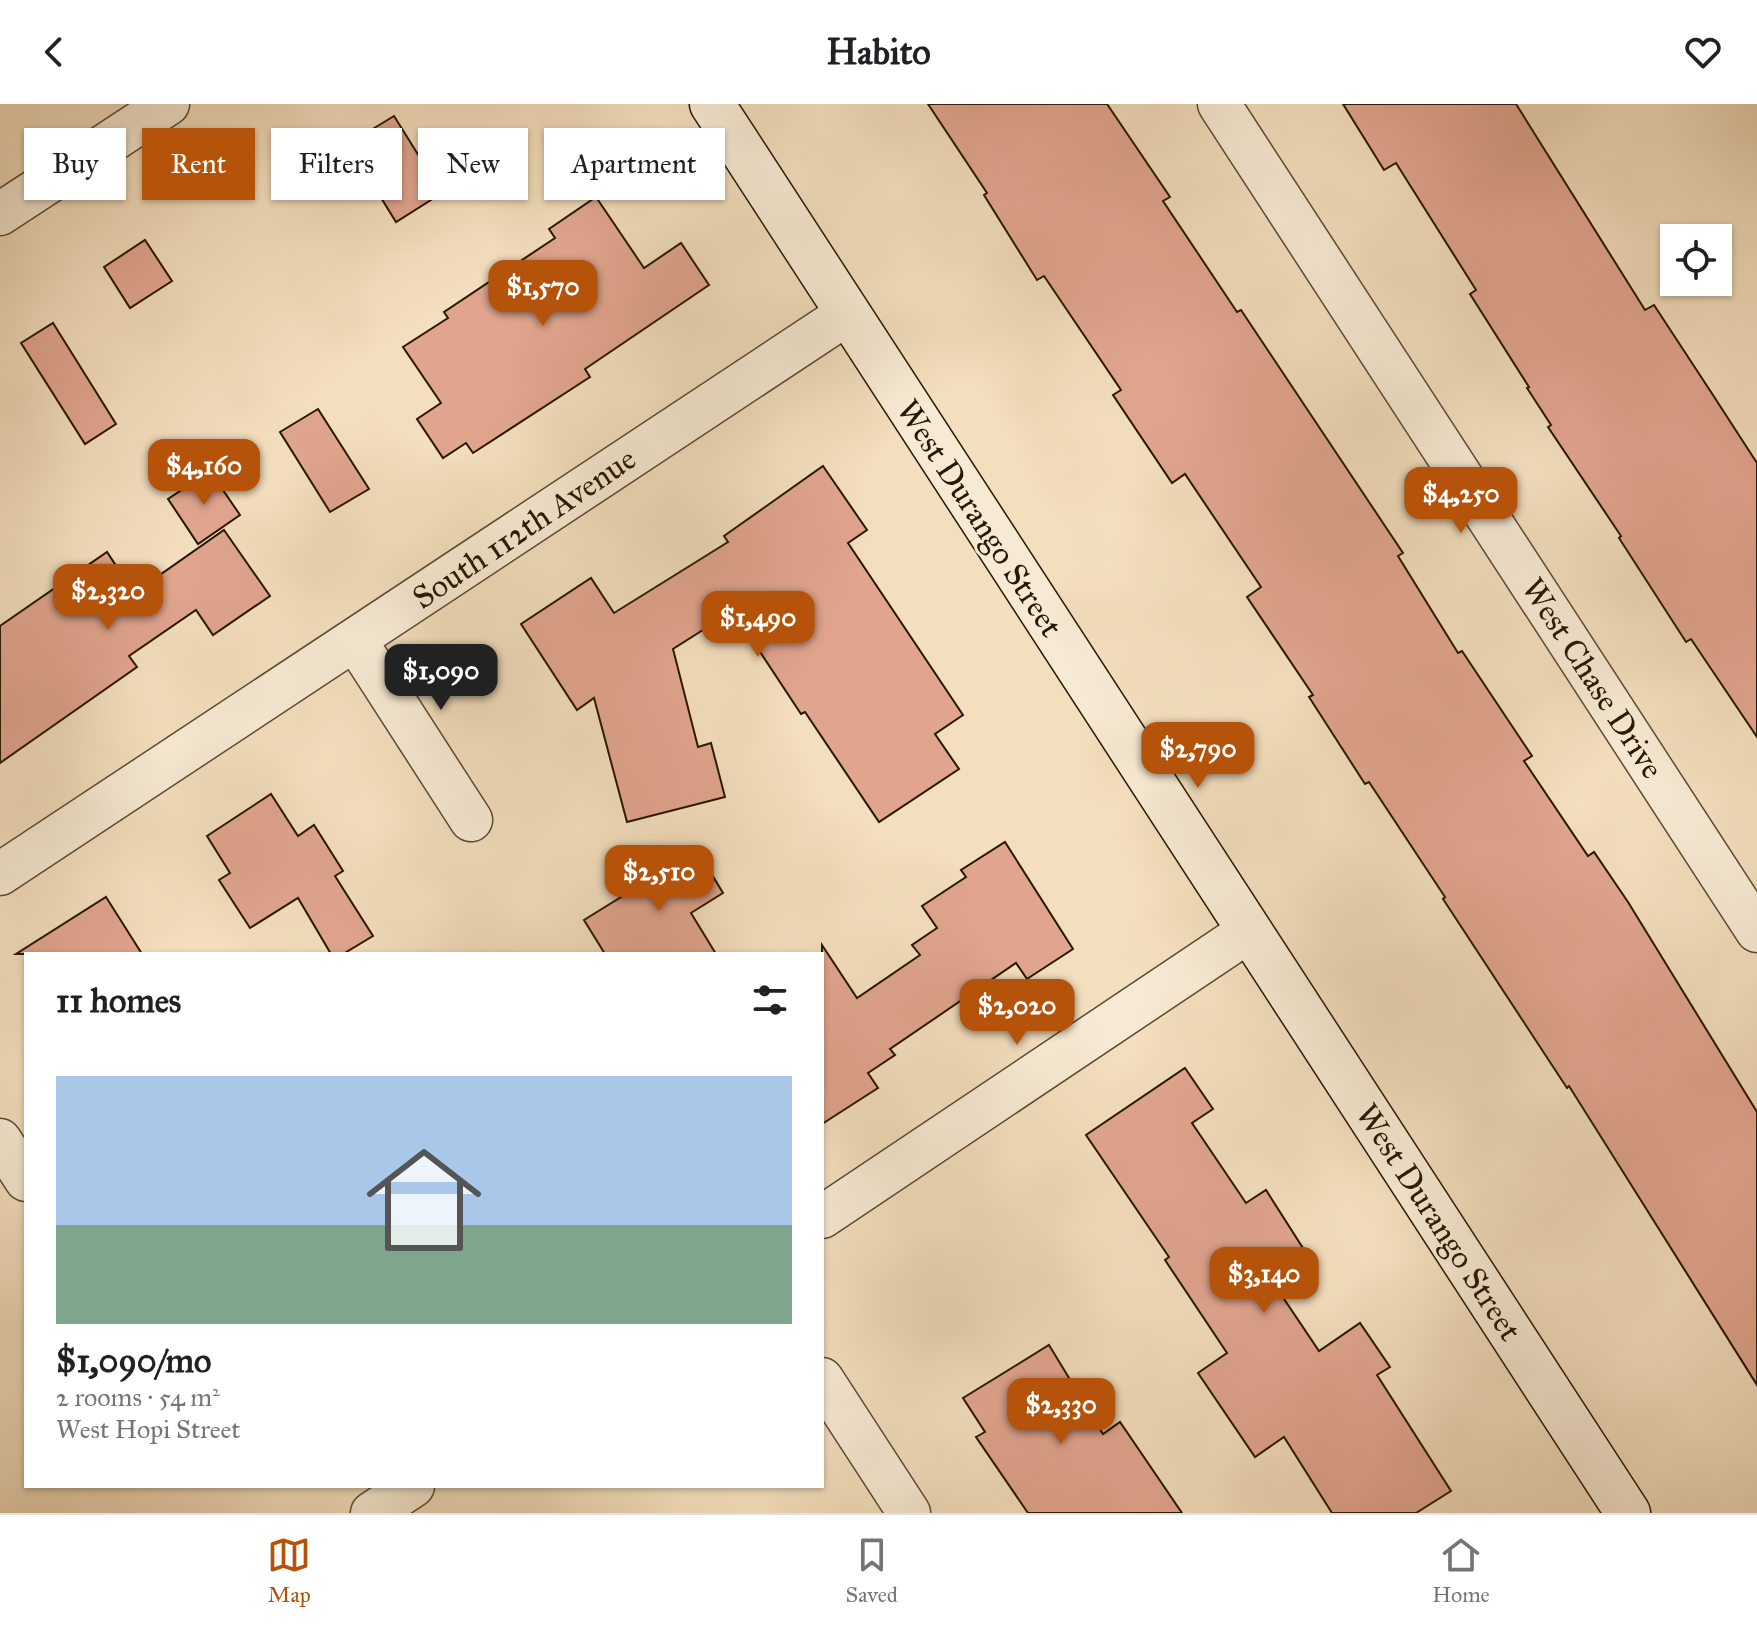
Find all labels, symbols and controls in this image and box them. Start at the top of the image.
icon: back [32,30,76,74]
text: Habito [826,30,931,74]
icon: heart [1681,30,1725,74]
chip: Buy [24,128,126,200]
chip: Rent [142,128,255,200]
chip: Filters [271,128,402,200]
chip: New [418,128,528,200]
chip: Apartment [544,128,725,200]
map controls [1660,224,1732,296]
button: locate [1660,224,1732,296]
pin: $1,570 [478,260,608,328]
text: $1,570 [506,270,580,302]
street label: West Durango Street [888,392,1071,644]
pin: $4,160 [139,439,269,507]
street label: South 112th Avenue [405,439,643,618]
text: $4,160 [166,449,242,481]
pin: $4,250 [1396,467,1526,535]
text: $4,250 [1422,477,1500,509]
pin: $2,320 [43,564,173,632]
street label: West Chase Drive [1513,571,1672,786]
text: $2,320 [71,574,145,606]
pin: $1,490 [693,591,823,659]
text: $1,490 [720,601,796,633]
pin: $1,090 [376,644,506,712]
text: $1,090 [403,654,479,686]
pin: $2,790 [1133,722,1263,790]
text: $2,790 [1159,732,1237,764]
pin: $2,510 [594,845,724,913]
text: $2,510 [623,855,695,887]
icon: filters [748,978,792,1022]
pin: $2,020 [952,979,1082,1047]
text: 11 homes [56,980,181,1021]
text: $2,020 [978,989,1056,1021]
street label: West Durango Street [1347,1096,1530,1348]
icon: home [352,1128,496,1272]
pin: $3,140 [1199,1247,1329,1315]
text: $3,140 [1228,1257,1300,1289]
text: $1,090/mo [56,1340,211,1381]
pin: $2,330 [996,1378,1126,1446]
text: 2 rooms · 54 m² [56,1381,220,1413]
text: $2,330 [1025,1388,1097,1420]
text: West Hopi Street [56,1413,241,1445]
tab: Map [267,1533,311,1608]
tab: Saved [846,1533,898,1608]
tab: Home [1432,1533,1490,1608]

